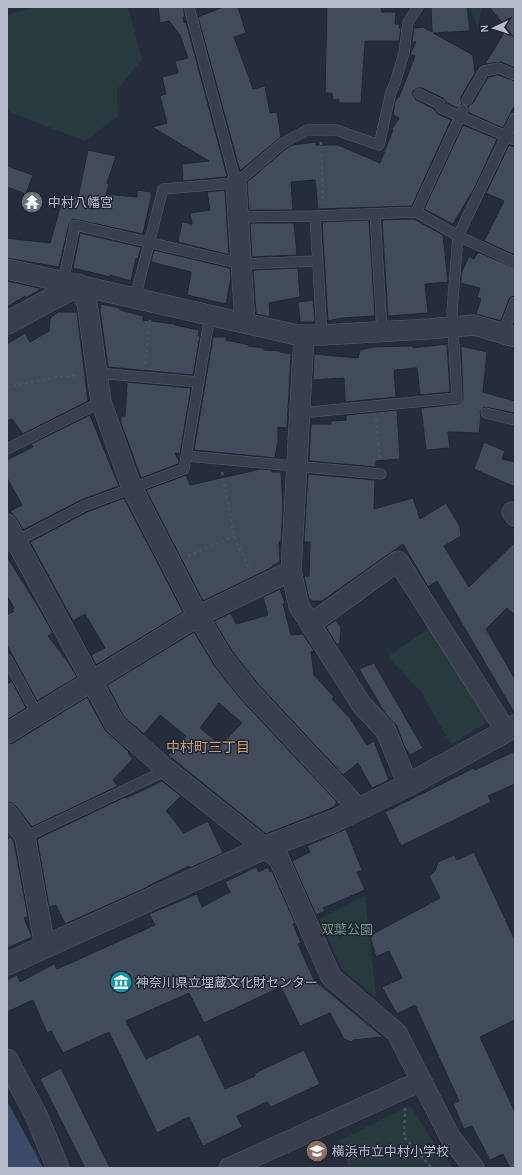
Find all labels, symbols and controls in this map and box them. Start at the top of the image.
north arrow [474,8,514,48]
text: N [478,24,491,33]
temple icon: 中村八幡宮 [19,189,45,215]
place label: 中村八幡宮 [48,195,113,210]
district label: 中村町三丁目 [166,739,250,756]
park label: 双葉公園 [321,922,373,937]
museum icon: 神奈川県立埋蔵文化財センター [108,969,134,995]
place label: 神奈川県立埋蔵文化財センター [136,975,318,990]
school or university icon: 横浜市立中村小学校 [304,1138,330,1164]
place label: 横浜市立中村小学校 [332,1144,449,1159]

